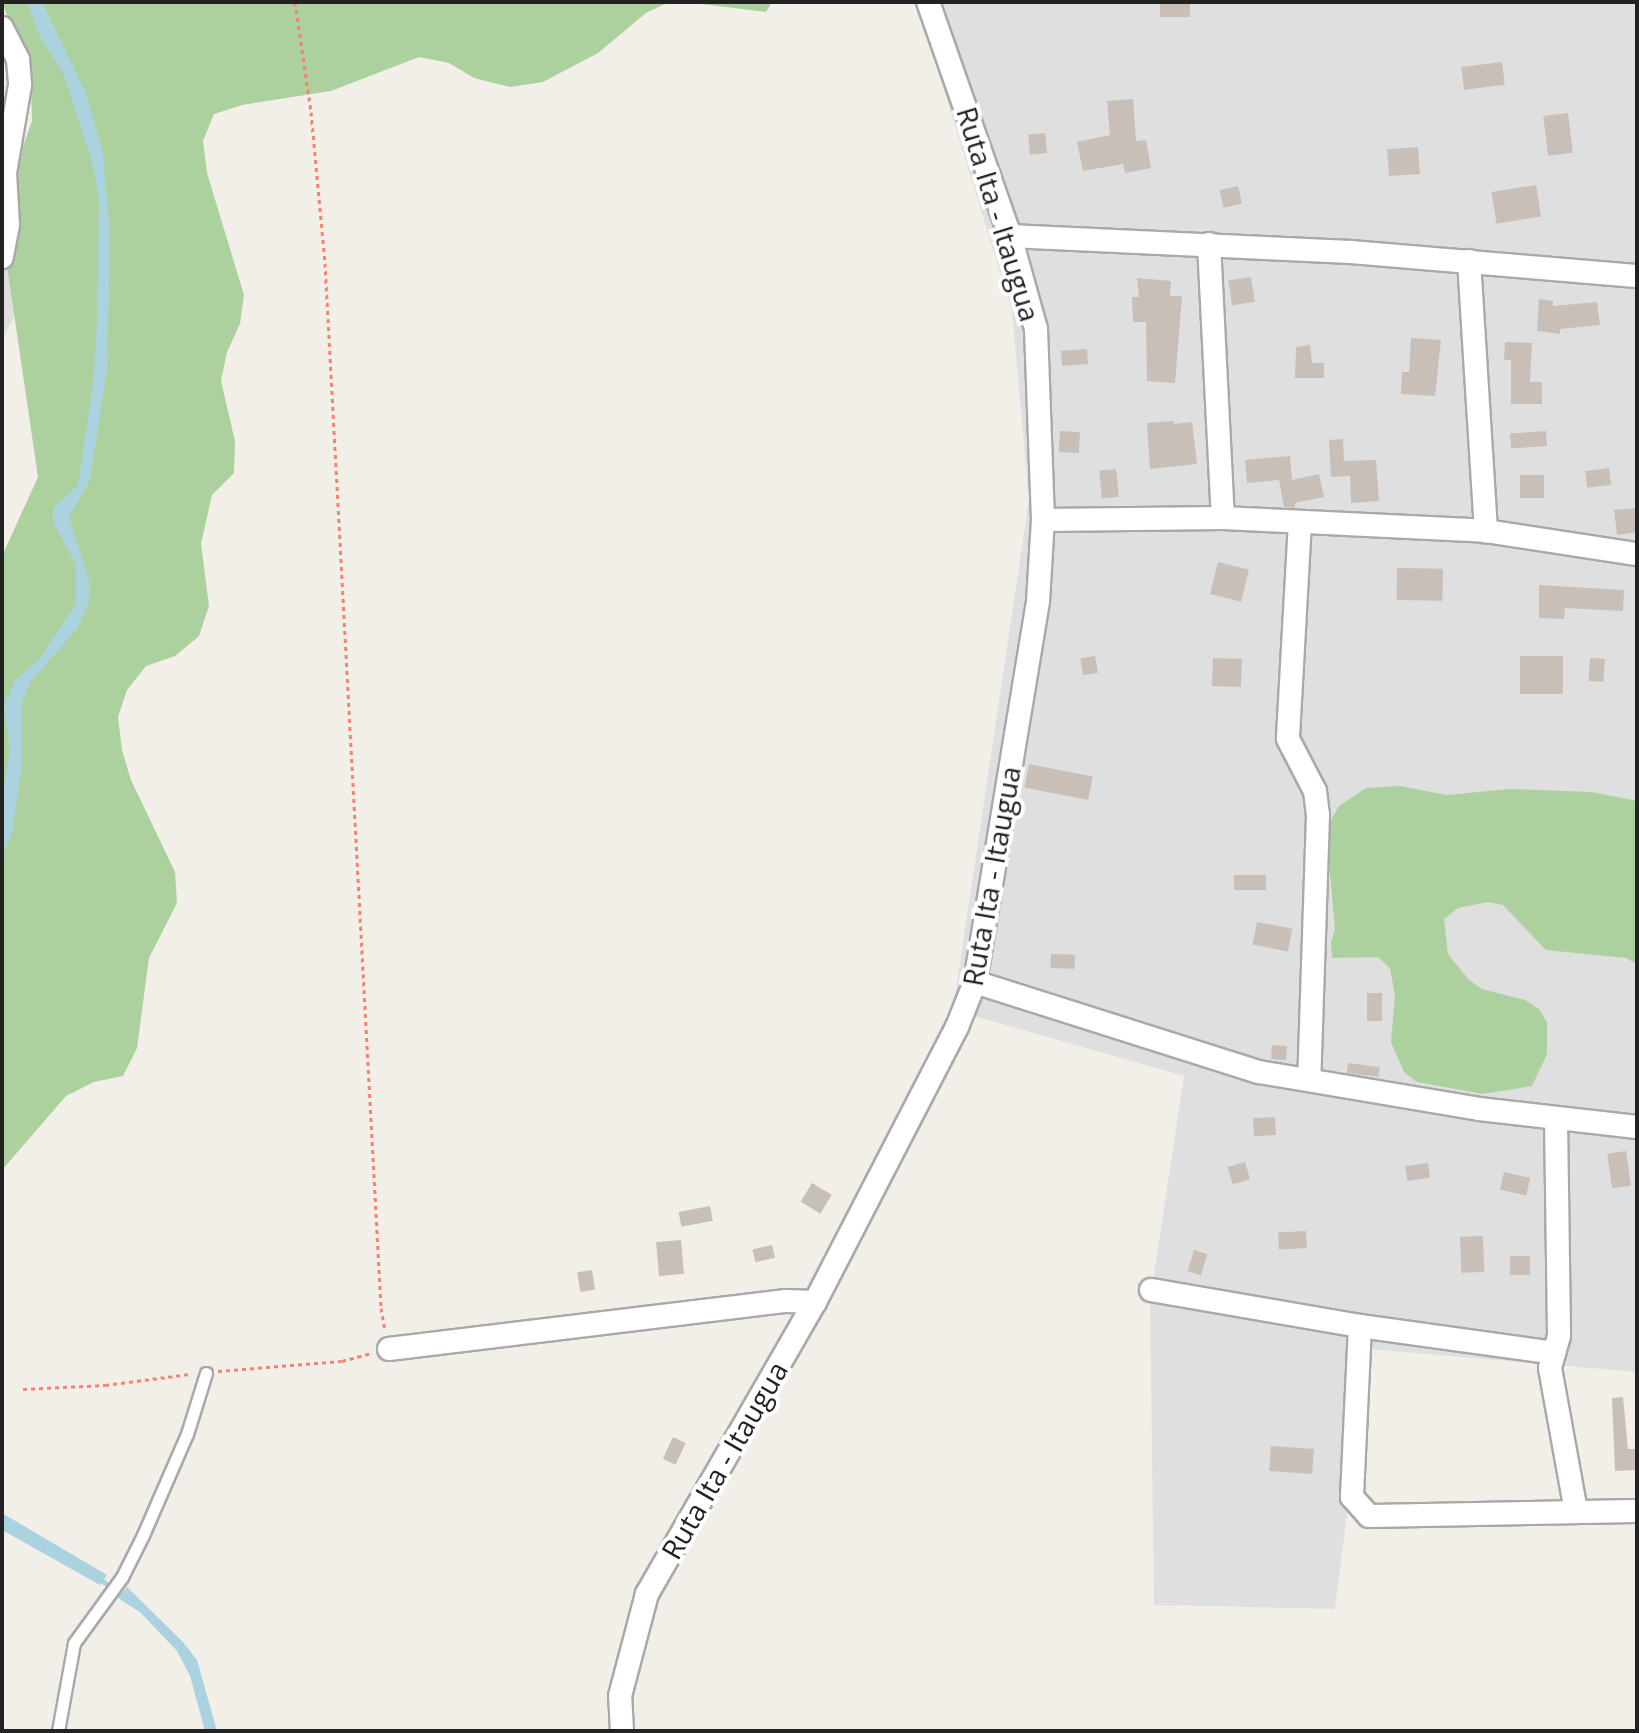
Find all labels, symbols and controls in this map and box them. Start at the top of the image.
street label: Ruta Ita - Itaugua [950,103,1048,325]
street label: Ruta Ita - Itaugua [955,763,1027,989]
street label: Ruta Ita - Itaugua [654,1355,794,1565]

